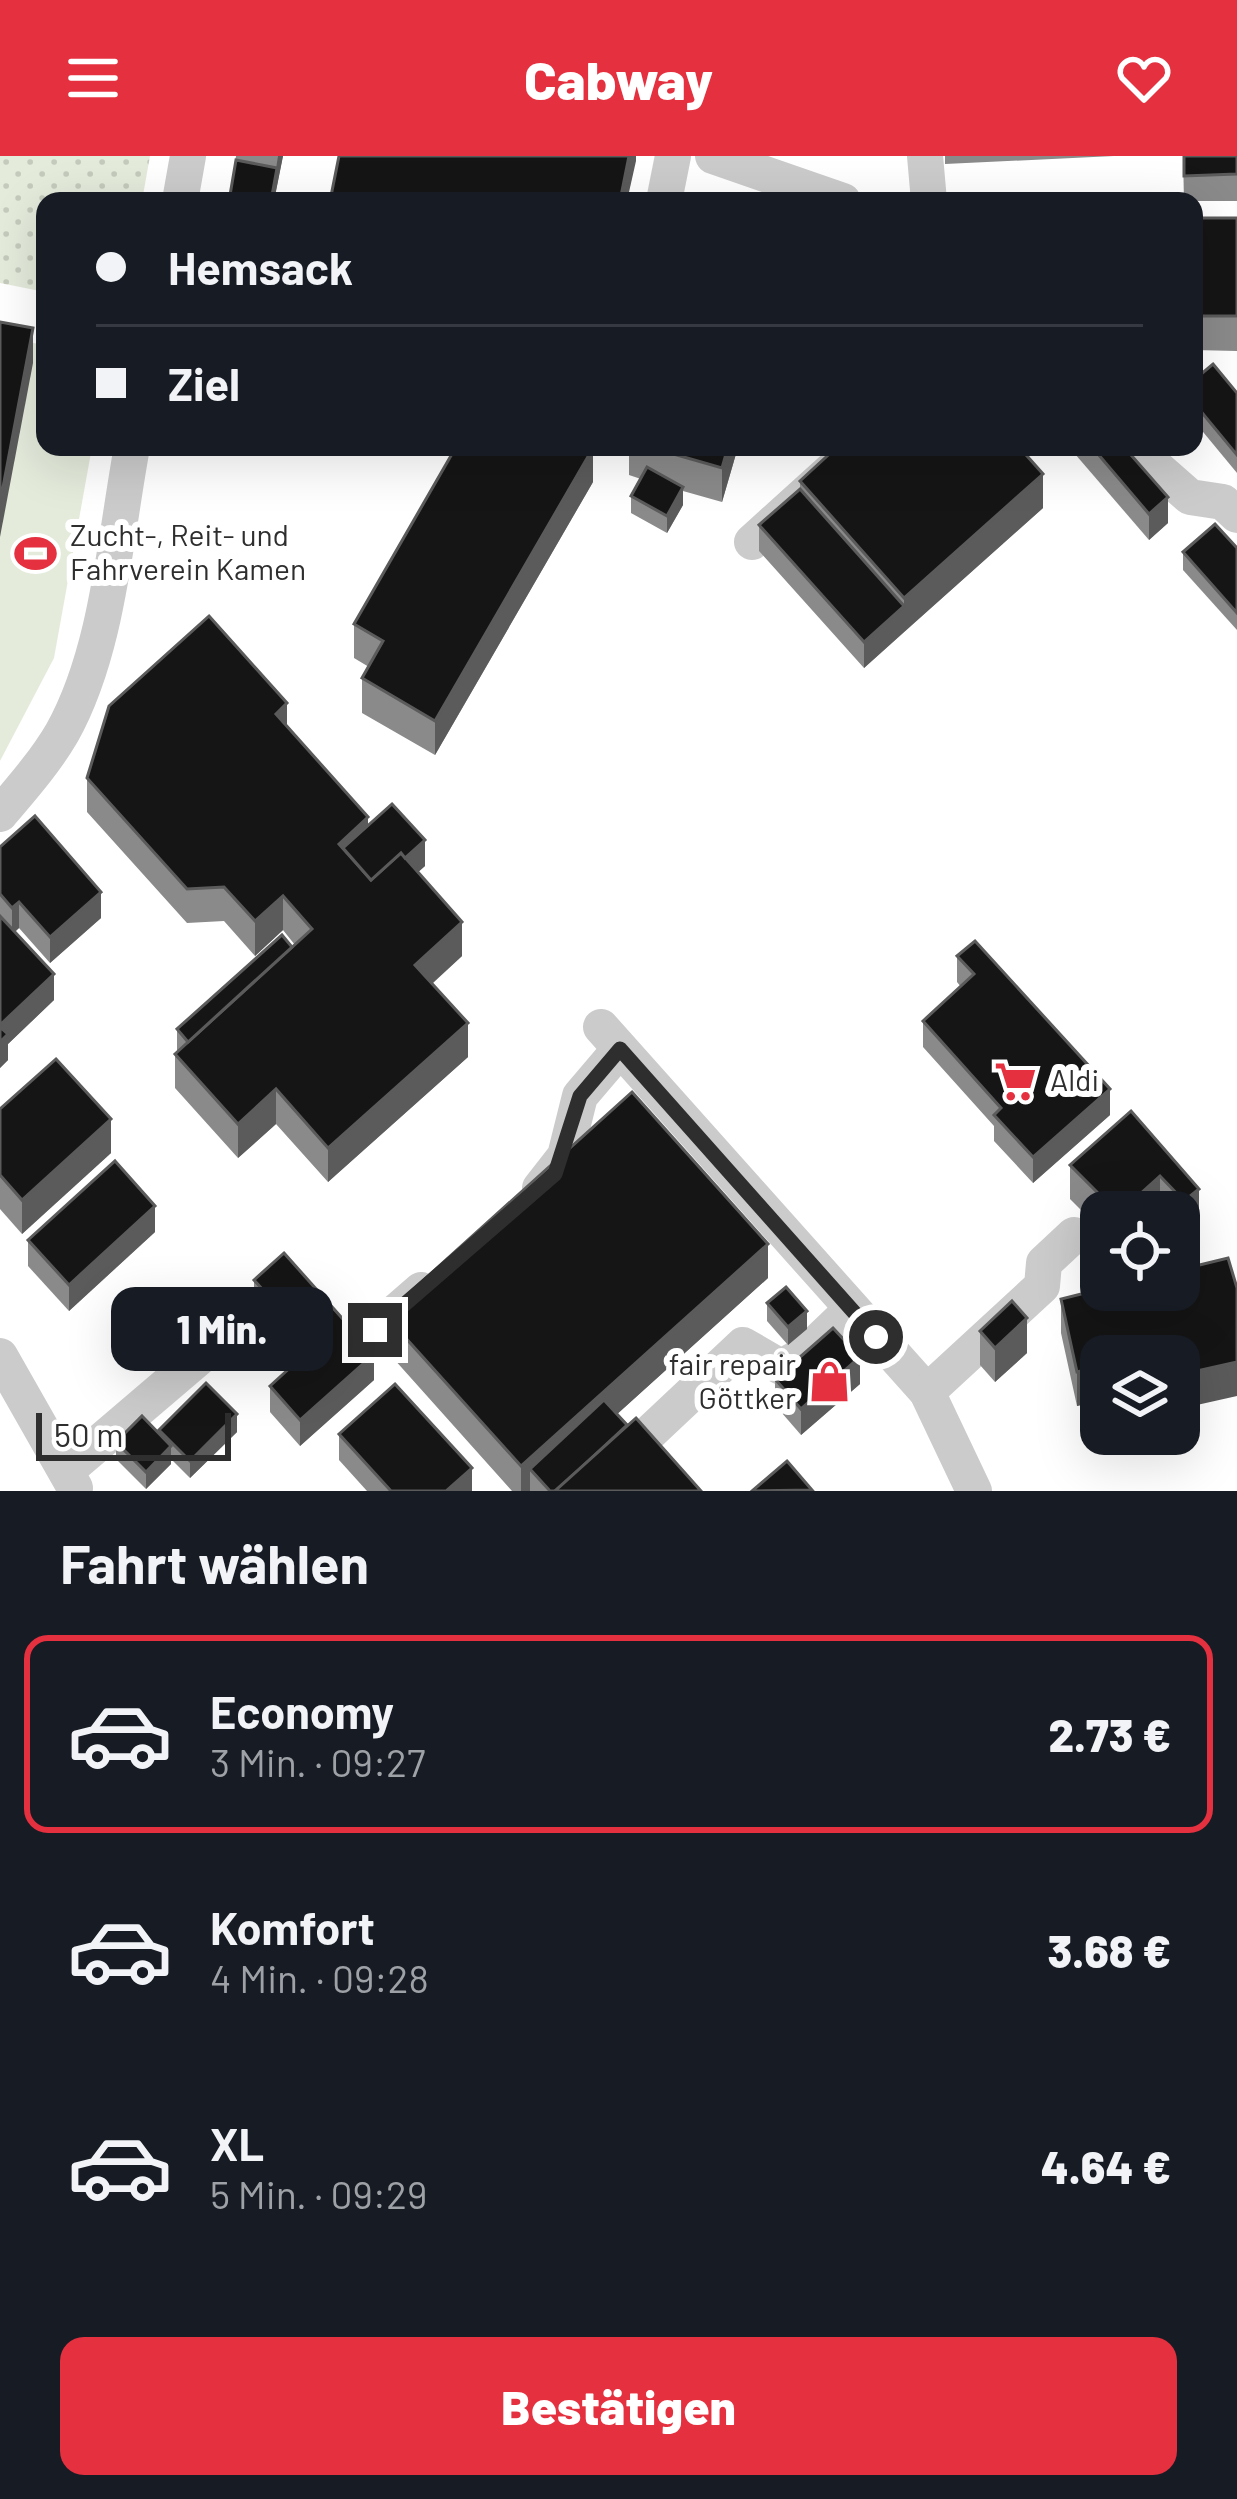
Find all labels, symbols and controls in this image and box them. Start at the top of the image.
icon: menu [60,45,126,111]
icon: heart [1111,45,1177,111]
text: Cabway [524,46,713,111]
text: Hemsack [168,240,353,294]
text: Ziel [168,356,240,410]
place label: Zucht-, Reit- und Fahrverein Kamen [70,516,306,586]
sports icon: Zucht-, Reit- und Fahrverein Kamen [13,530,59,576]
supermarket icon: Aldi [993,1058,1039,1104]
place label: Aldi [1050,1061,1099,1097]
map controls [1080,1191,1200,1455]
button: locate [1080,1191,1200,1311]
callout: 1 Min. [111,1288,333,1372]
route end [348,1303,402,1357]
text: 1 Min. [176,1305,268,1352]
route start [849,1310,903,1364]
button: layers [1080,1335,1200,1455]
place label: fair repair Göttker [669,1345,796,1415]
shop icon: fair repair Göttker [807,1359,853,1405]
scale bar [36,1407,231,1460]
text: 50 m [54,1414,124,1454]
text: Fahrt wählen [60,1530,369,1595]
icon: car [66,1680,174,1788]
text: Economy [210,1684,394,1738]
text: 2.73 € [1049,1707,1171,1761]
text: 3 Min. · 09:27 [210,1738,425,1785]
icon: car [66,1896,174,2004]
text: Komfort [210,1900,375,1954]
text: 3.68 € [1048,1923,1171,1977]
text: 4 Min. · 09:28 [210,1954,429,2001]
icon: car [66,2112,174,2220]
text: XL [210,2116,264,2170]
text: 4.64 € [1041,2139,1171,2193]
text: 5 Min. · 09:29 [210,2170,427,2217]
button: Bestätigen [60,2337,1177,2475]

